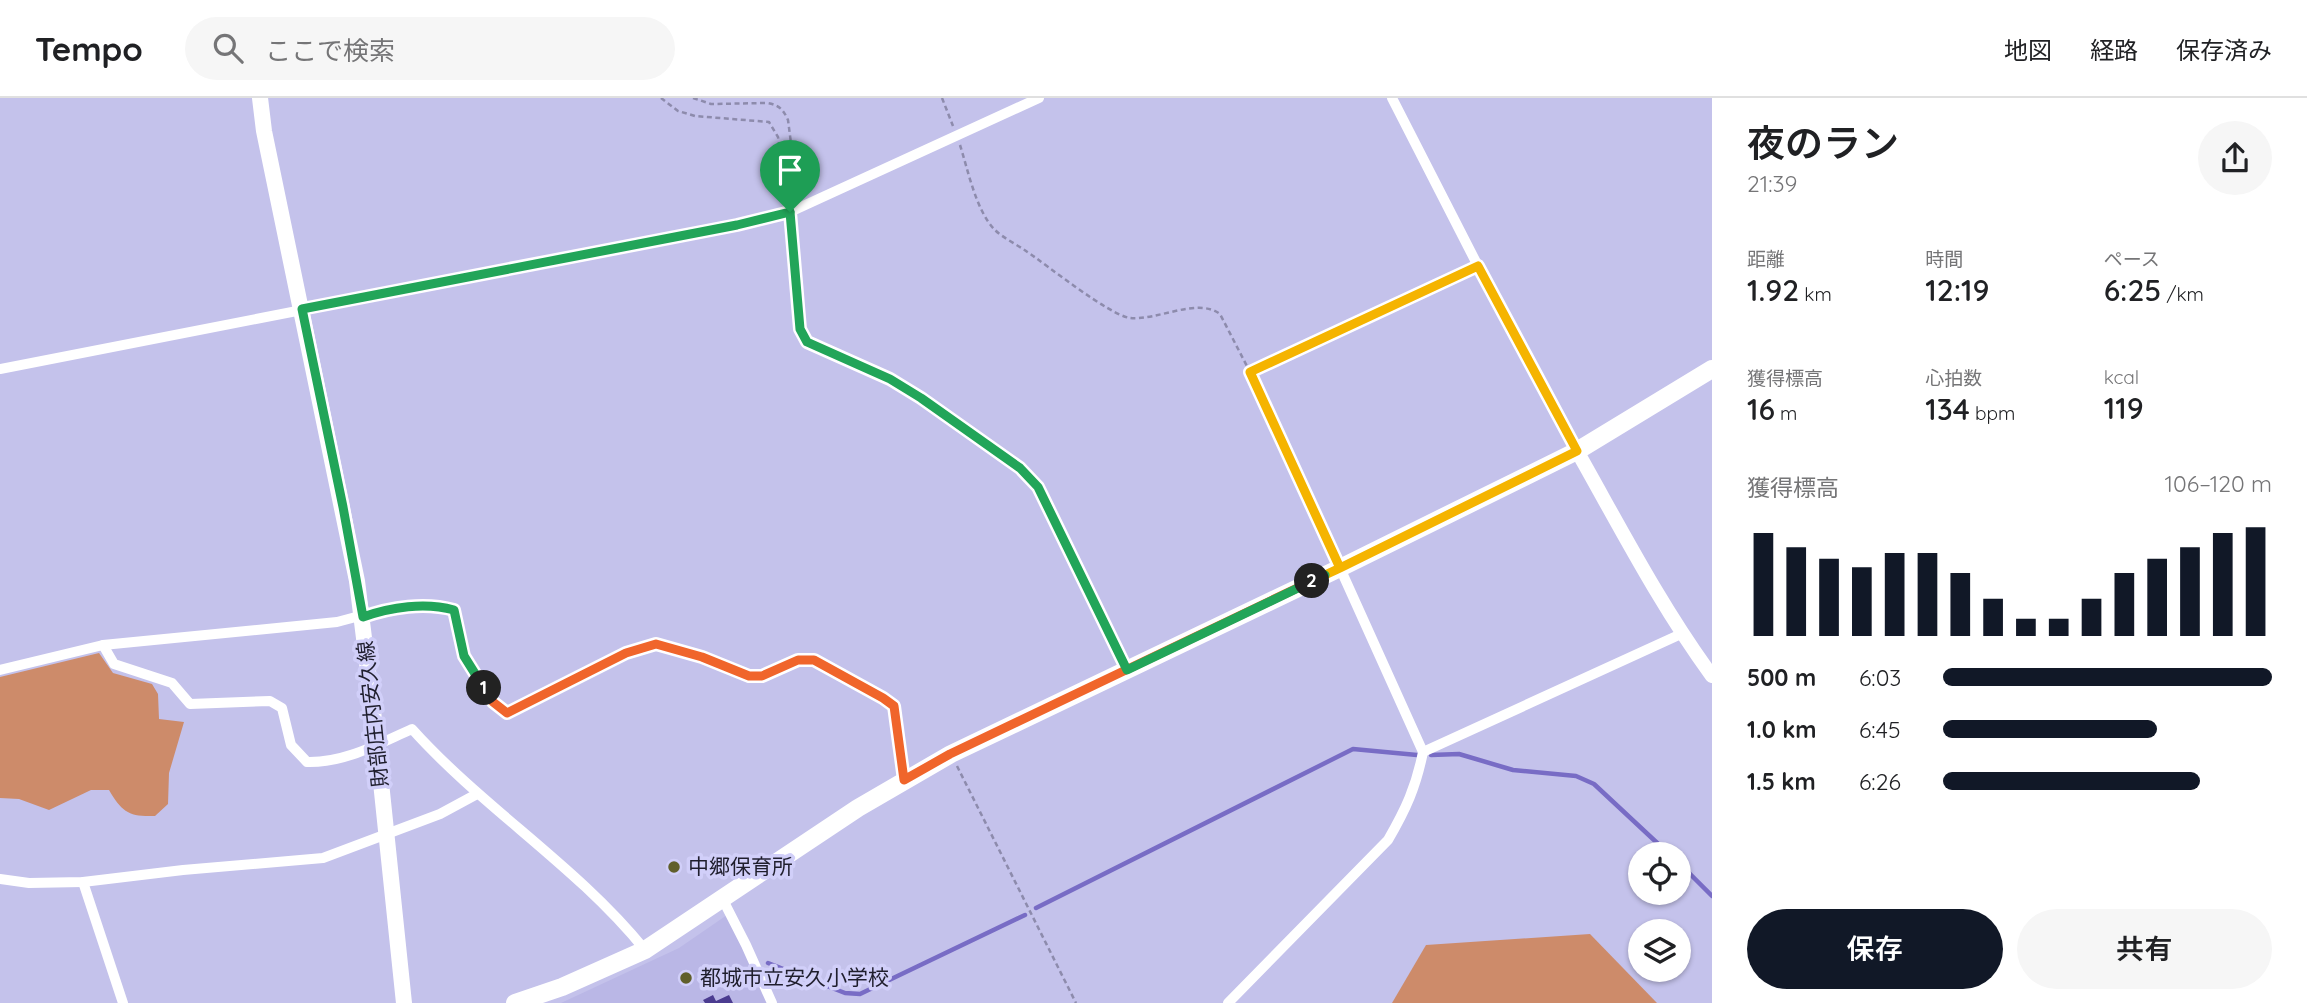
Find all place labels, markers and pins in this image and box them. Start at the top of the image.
pin [760,140,820,212]
pin: 2 [1294,564,1330,598]
pin: 1 [466,670,502,706]
place label: 中郷保育所 [688,853,793,879]
marker: 中郷保育所 [666,859,682,875]
place label: 都城市立安久小学校 [700,964,889,990]
marker: 都城市立安久小学校 [678,970,694,986]

